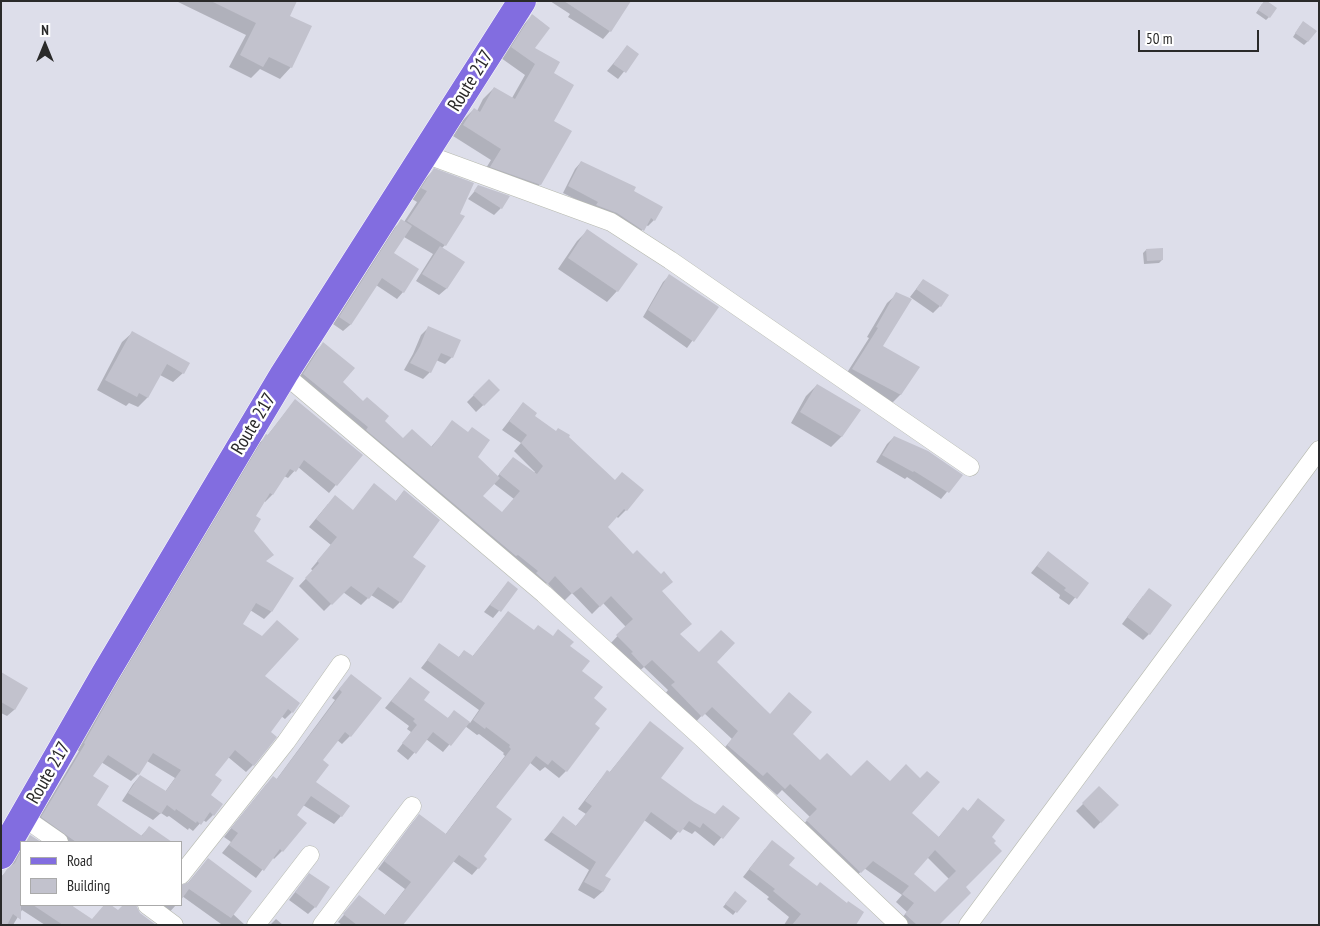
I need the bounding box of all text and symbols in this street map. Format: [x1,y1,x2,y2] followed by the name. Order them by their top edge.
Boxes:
[20,20,70,70] north arrow
[1140,20,1261,52] scale bar
[41,21,49,39] text: N
[1146,29,1172,48] text: 50 m
[443,46,499,116] street label: Route 217
[227,389,281,459] street label: Route 217
[22,738,76,808] street label: Route 217
[20,841,182,906] legend
[67,851,93,870] text: Road
[67,876,110,895] text: Building

